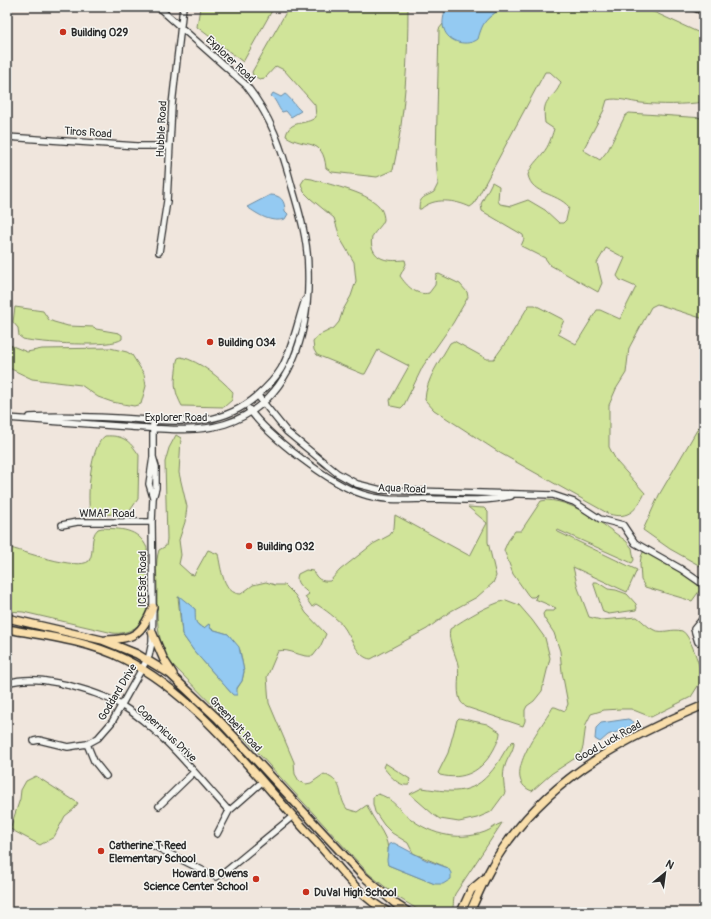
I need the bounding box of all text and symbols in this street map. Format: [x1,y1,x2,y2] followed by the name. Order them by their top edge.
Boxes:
[71,26,128,39] place label: Building 029
[58,27,68,37] marker: Building 029
[203,33,258,85] street label: Explorer Road
[154,100,169,158] street label: Hubble Road
[64,124,112,141] street label: Tiros Road
[218,336,276,349] place label: Building 034
[205,337,215,347] marker: Building 034
[145,411,207,424] street label: Explorer Road
[378,481,426,496] street label: Aqua Road
[79,507,135,520] street label: WMAP Road
[257,540,315,553] place label: Building 032
[244,541,254,551] marker: Building 032
[136,551,149,607] street label: ICESat Road
[95,661,140,723] street label: Goddard Drive
[207,694,265,755] street label: Greenbelt Road
[134,702,200,765] street label: Copernicus Drive
[573,718,644,765] street label: Good Luck Road
[109,839,196,865] place label: Catherine T Reed Elementary School
[96,846,106,856] marker: Catherine T Reed Elementary School
[645,853,685,893] north arrow
[663,857,677,872] text: N
[143,867,248,893] place label: Howard B Owens Science Center School
[251,874,261,884] marker: Howard B Owens Science Center School
[314,886,397,899] place label: DuVal High School
[301,887,311,897] marker: DuVal High School

